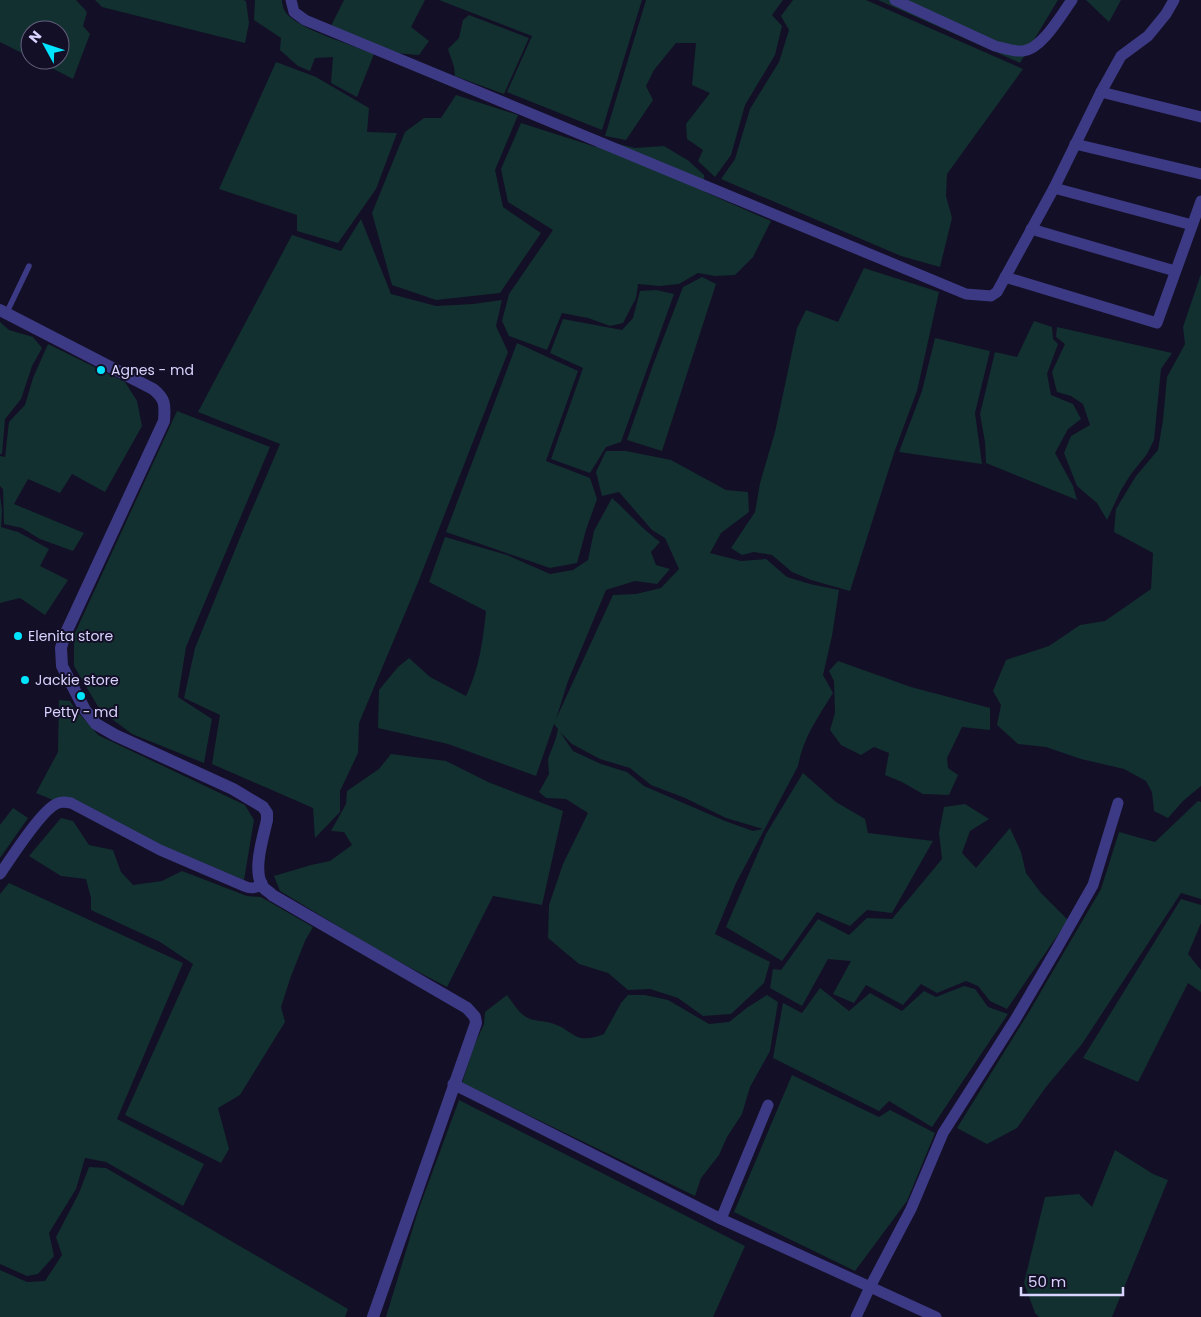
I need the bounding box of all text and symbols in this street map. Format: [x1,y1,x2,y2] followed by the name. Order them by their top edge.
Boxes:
[20,20,70,70] north arrow
[24,26,46,47] text: N
[111,360,194,380] place label: Agnes - md
[95,364,107,376] marker: Agnes - md
[28,626,114,646] place label: Elenita store
[12,630,24,642] marker: Elenita store
[35,670,119,690] place label: Jackie store
[19,674,31,686] marker: Jackie store
[75,690,87,702] marker: Petty - md
[44,702,118,722] place label: Petty - md
[1021,1264,1124,1296] scale bar
[1028,1271,1066,1292] text: 50 m

